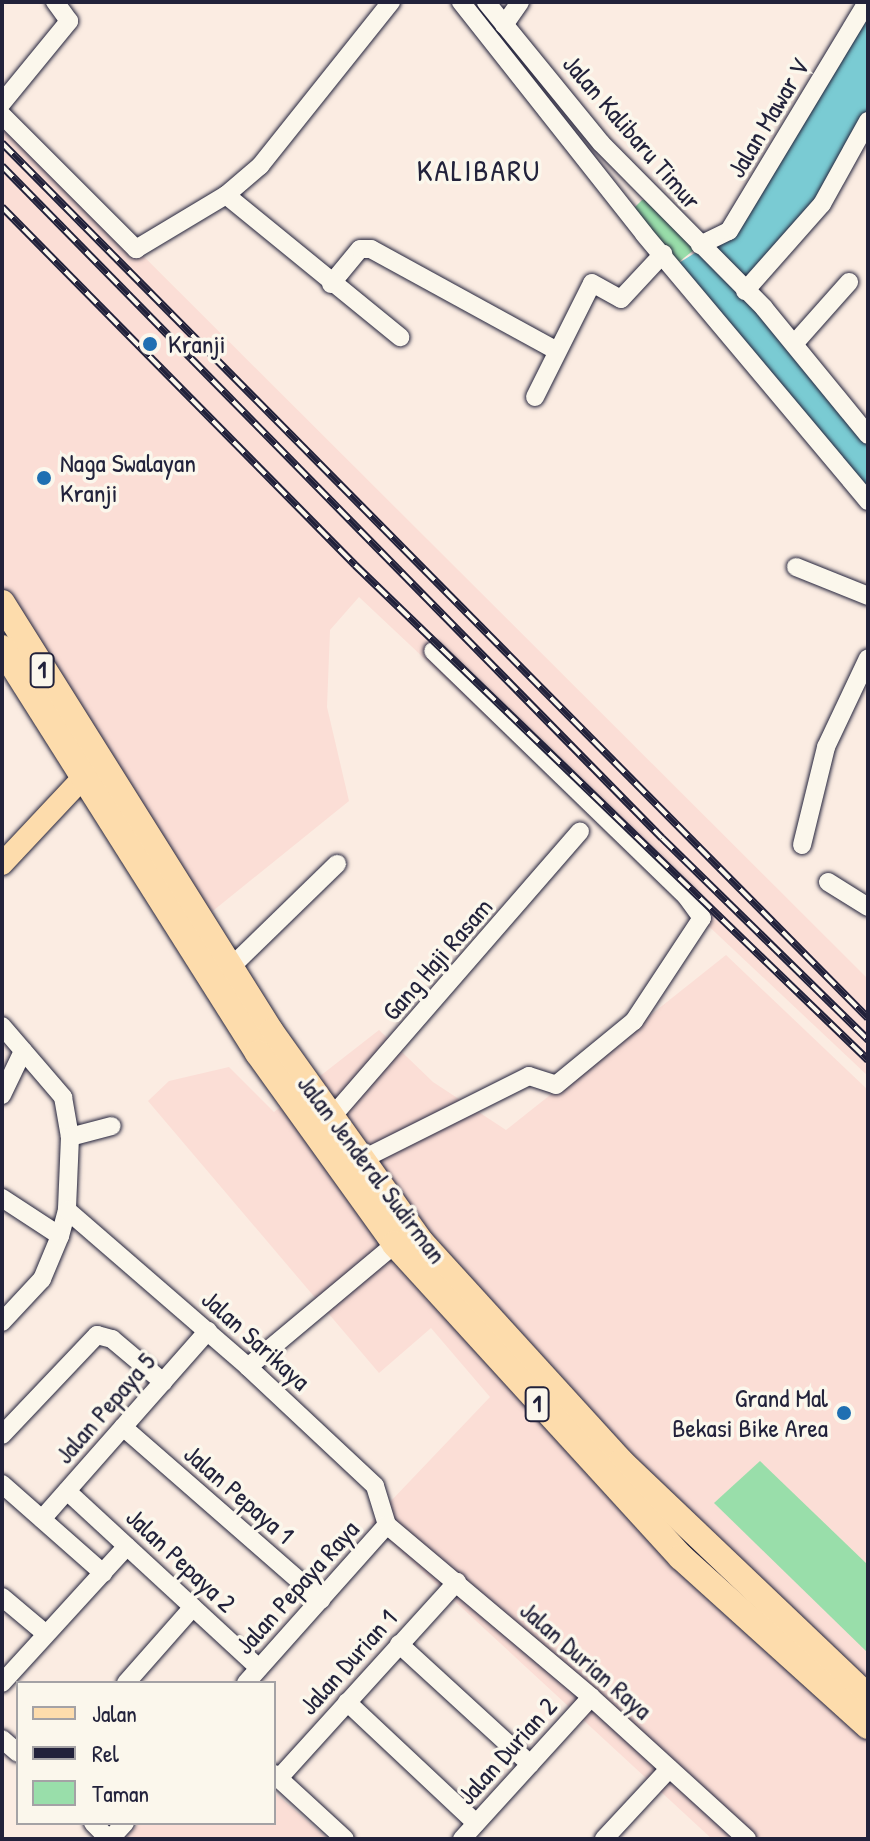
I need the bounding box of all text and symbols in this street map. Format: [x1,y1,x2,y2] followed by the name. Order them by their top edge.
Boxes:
[556,48,708,216] street label: Jalan Kalibaru Timur
[720,53,816,183] street label: Jalan Mawar V
[417,152,541,188] district label: KALIBARU
[168,328,225,360] place label: Kranji
[139,333,161,355] marker: Kranji
[60,447,196,508] place label: Naga Swalayan Kranji
[35,469,53,487] marker: Naga Swalayan Kranji
[28,650,56,690] road number: 1
[375,891,499,1027] street label: Gang Haji Rasam
[291,1069,453,1269] street label: Jalan Jenderal Sudirman
[195,1283,317,1397] street label: Jalan Sarikaya
[48,1346,162,1470] street label: Jalan Pepaya 5
[672,1382,828,1444] place label: Grand Mal Bekasi Bike Area
[523,1384,551,1424] road number: 1
[835,1404,853,1422] marker: Grand Mal Bekasi Bike Area
[178,1438,300,1550] street label: Jalan Pepaya 1
[120,1501,242,1619] street label: Jalan Pepaya 2
[229,1514,365,1660] street label: Jalan Pepaya Raya
[514,1594,658,1726] street label: Jalan Durian Raya
[293,1603,403,1721] street label: Jalan Durian 1
[16,1681,276,1825] legend
[451,1691,563,1811] street label: Jalan Durian 2
[92,1697,137,1729] text: Jalan
[92,1737,119,1769] text: Rel
[92,1777,149,1809] text: Taman

